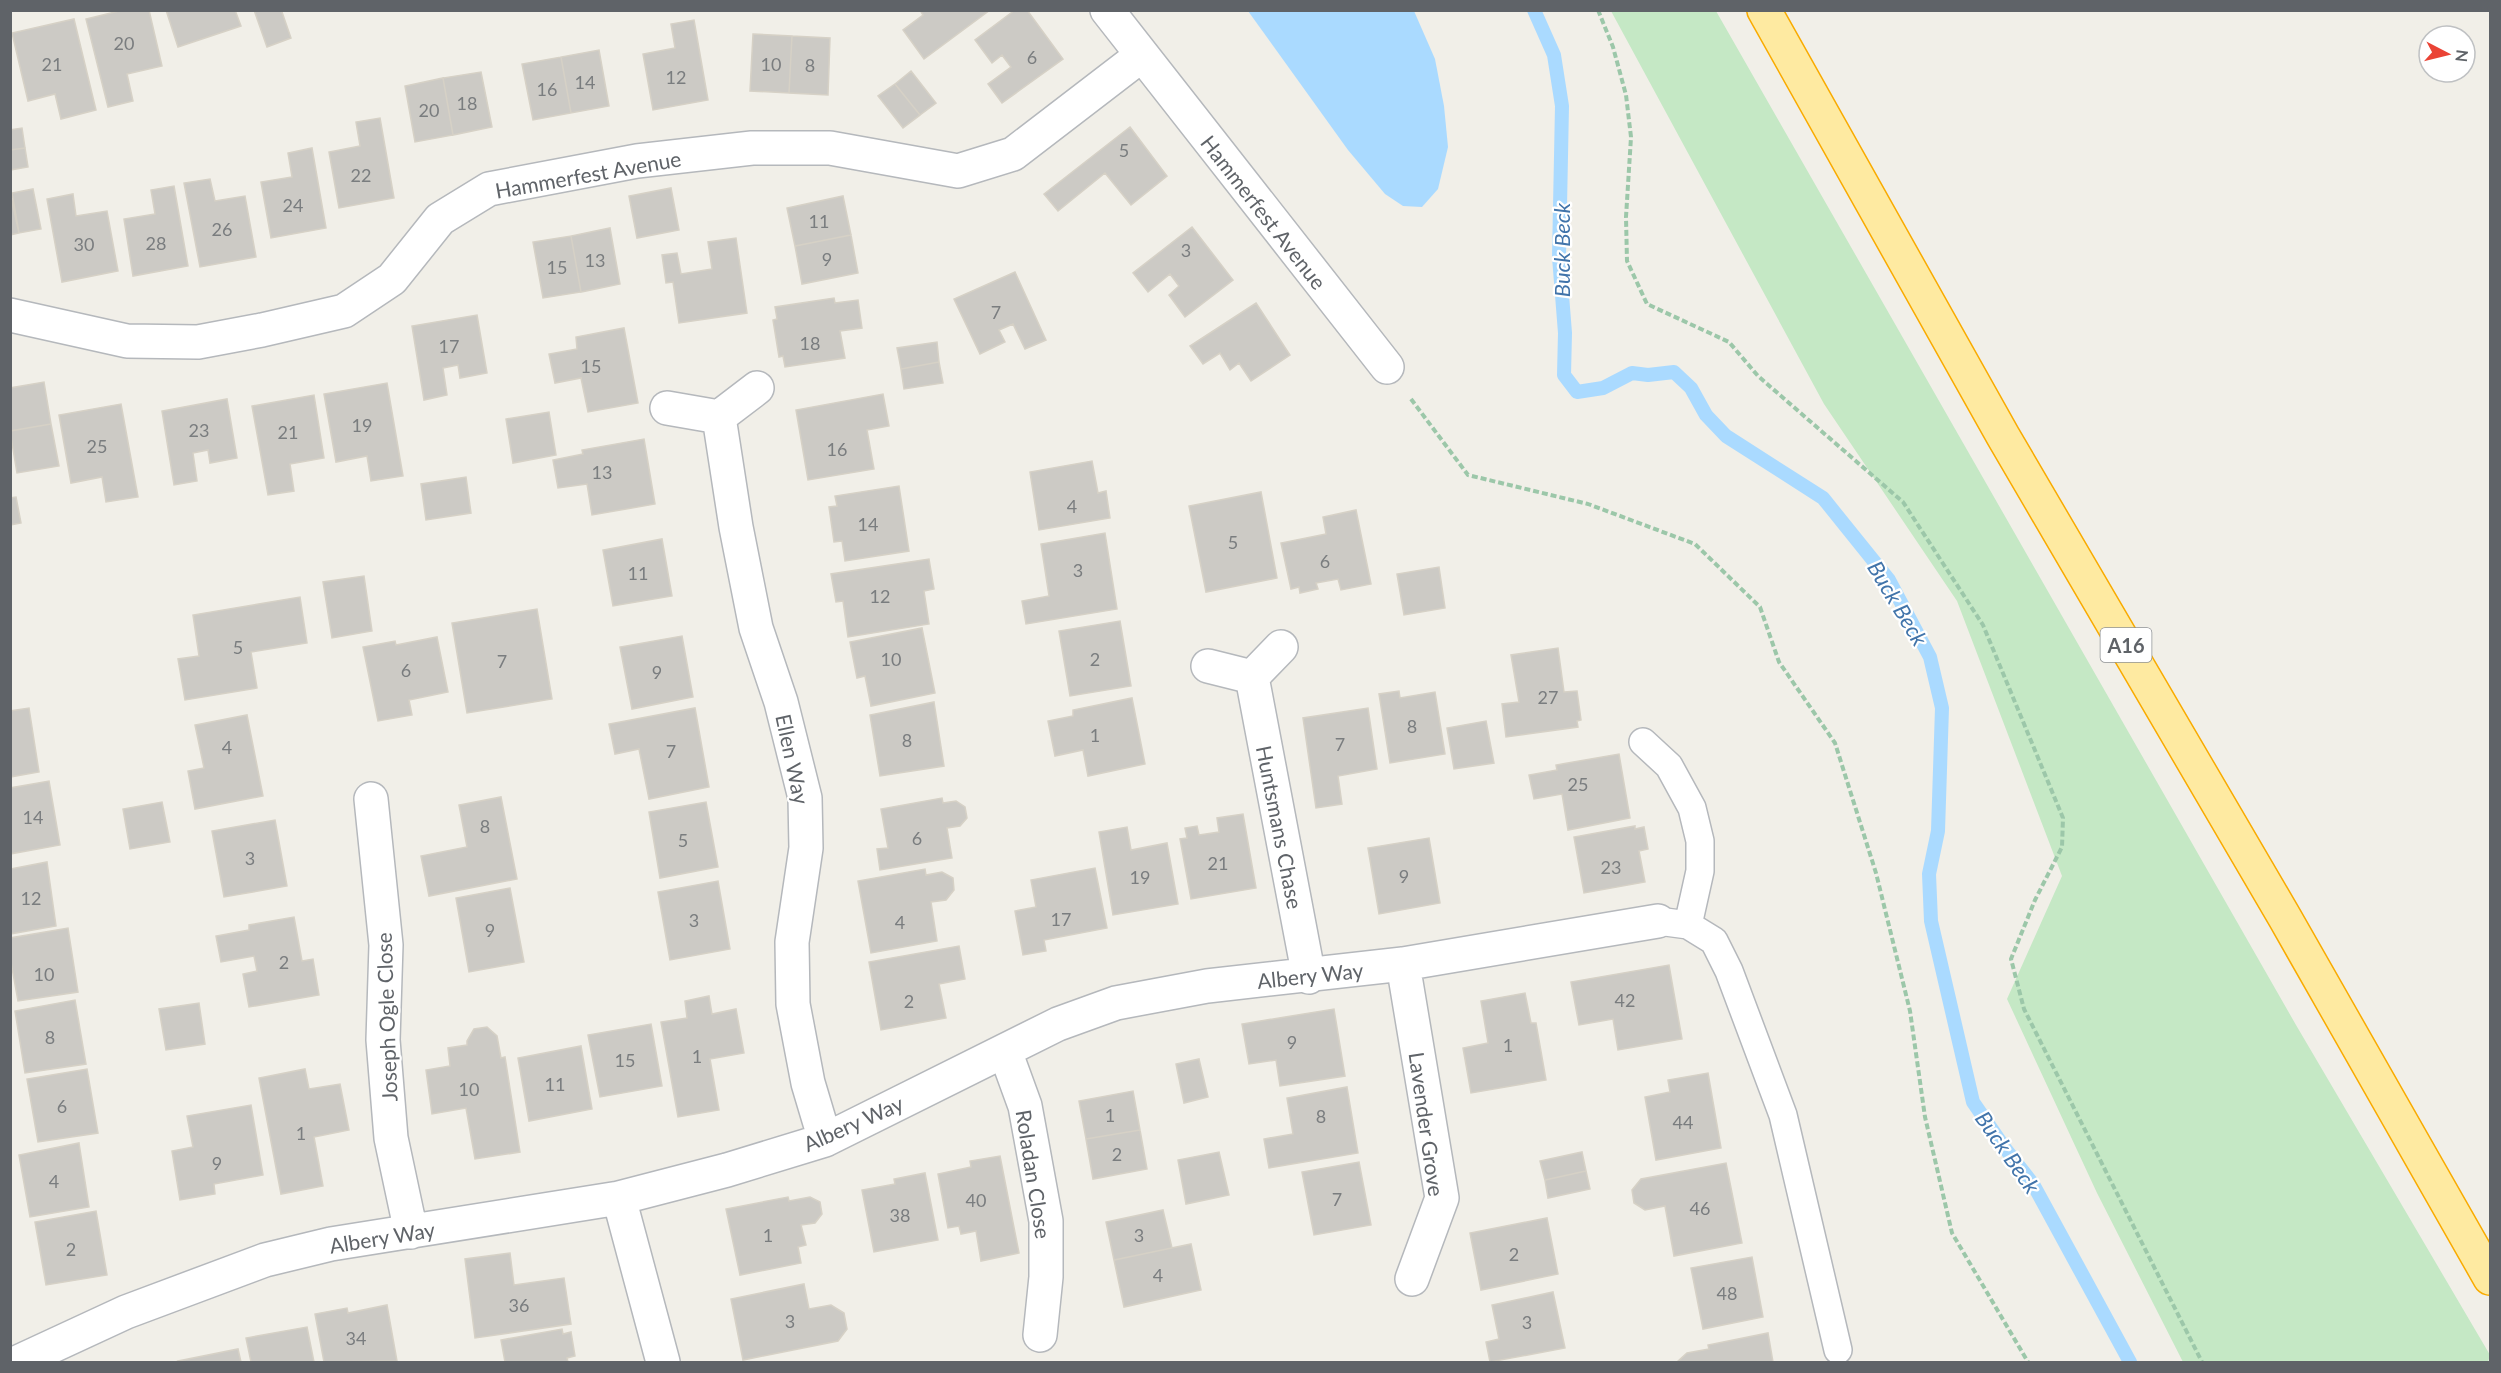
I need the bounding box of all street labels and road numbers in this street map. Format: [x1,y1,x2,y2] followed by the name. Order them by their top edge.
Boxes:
[1196,130,1332,294] street label: Hammerfest Avenue
[493,145,683,203] street label: Hammerfest Avenue
[2100,628,2152,662] road number: A16
[771,712,815,806] street label: Ellen Way
[1252,743,1308,911] street label: Huntsmans Chase
[371,932,401,1102] street label: Joseph Ogle Close
[1256,957,1364,993] street label: Albery Way
[1405,1050,1449,1198] street label: Lavender Grove
[799,1090,907,1156] street label: Albery Way
[1011,1108,1057,1240] street label: Roladan Close
[327,1216,437,1258] street label: Albery Way

